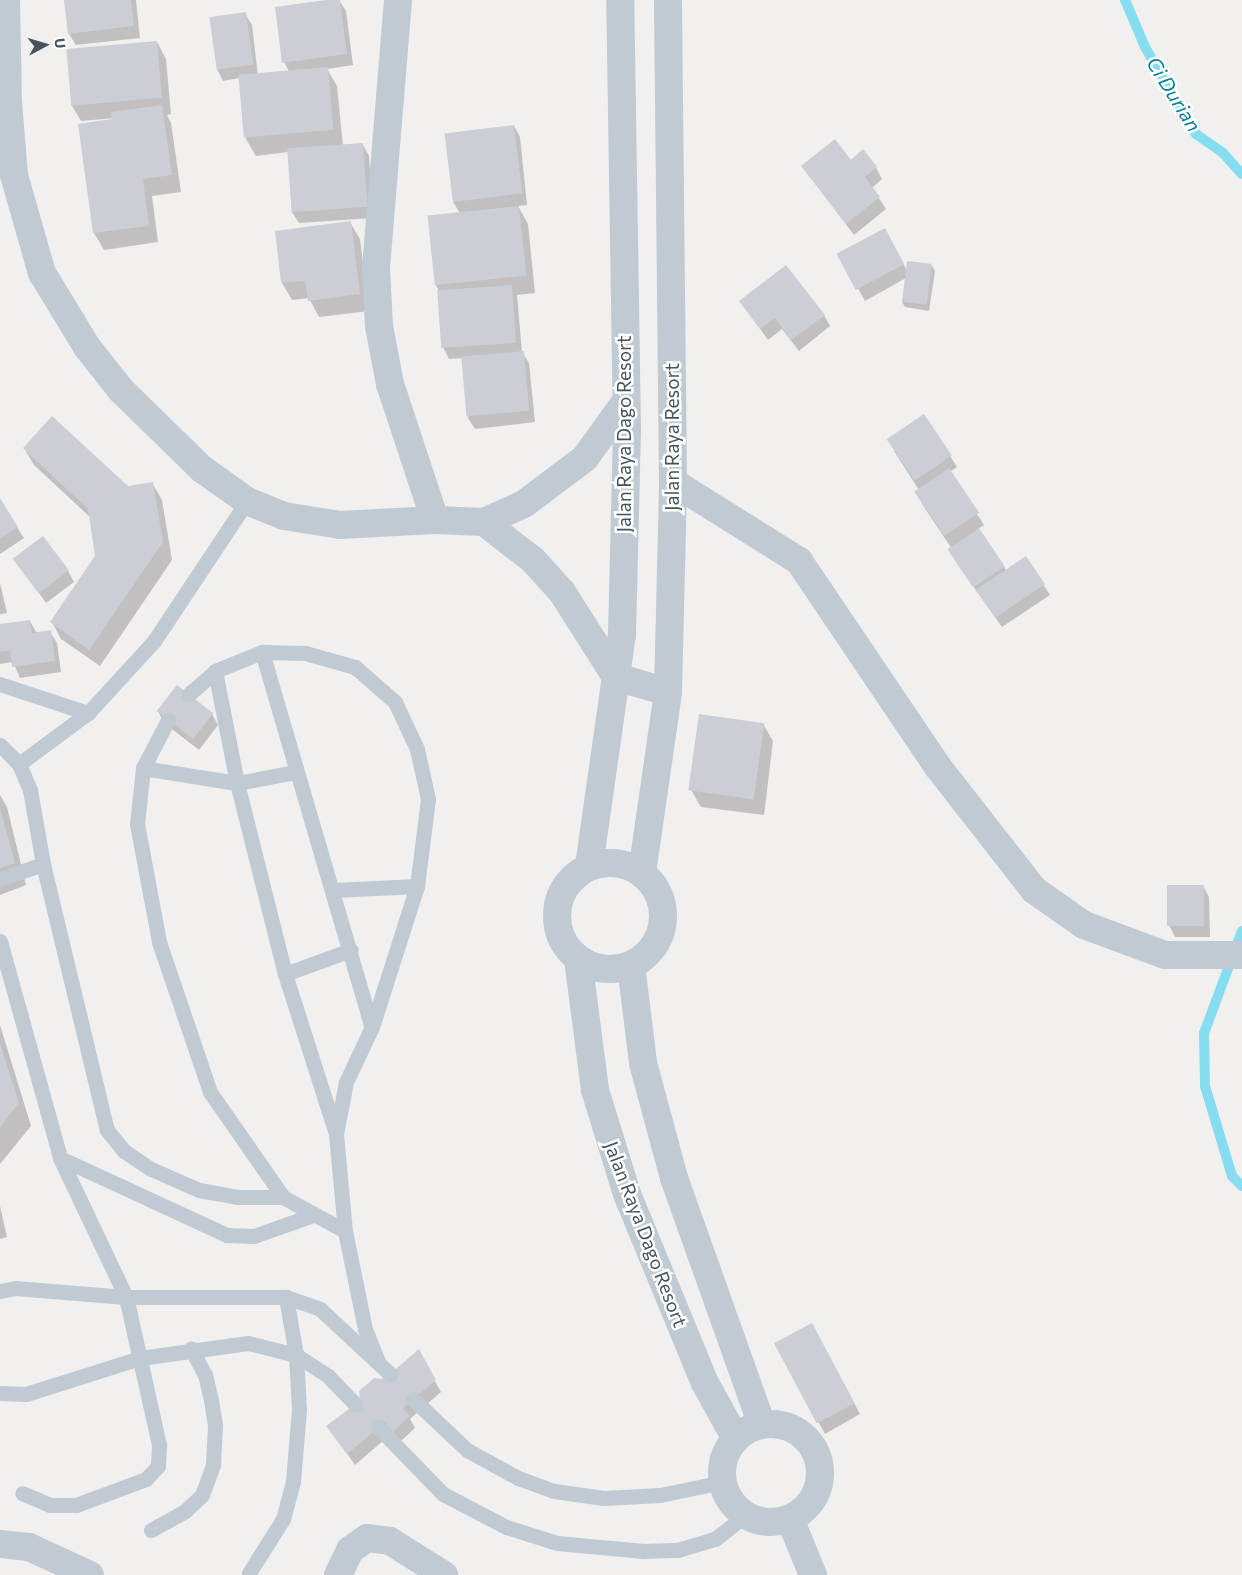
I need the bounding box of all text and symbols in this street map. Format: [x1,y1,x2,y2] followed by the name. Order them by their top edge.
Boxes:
[20,20,70,70] north arrow
[51,37,69,49] text: U
[1142,52,1206,136] water label: Ci Durian
[613,336,635,532] street label: Jalan Raya Dago Resort
[661,363,683,511] street label: Jalan Raya Resort
[600,1138,692,1330] street label: Jalan Raya Dago Resort

